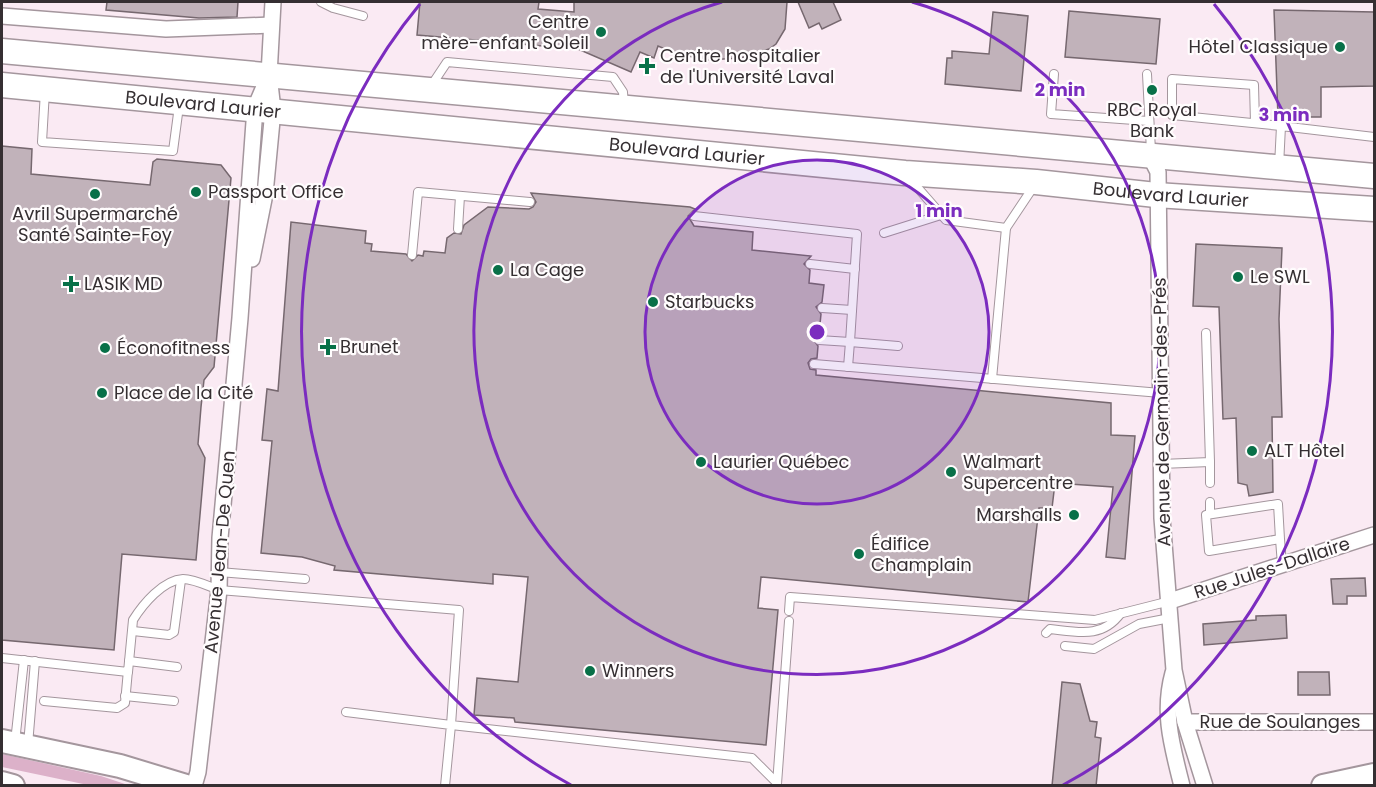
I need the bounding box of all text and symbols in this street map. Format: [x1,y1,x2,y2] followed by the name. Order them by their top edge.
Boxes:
[421,9,589,55] place label: Centre mère-enfant Soleil
[594,25,608,39] marker: Centre mère-enfant Soleil
[1189,34,1328,59] place label: Hôtel Classique
[1333,40,1347,54] marker: Hôtel Classique
[660,43,834,89] place label: Centre hospitalier de l'Université Laval
[638,57,656,75] marker: Centre hospitalier de l'Université Laval
[1035,77,1085,102] text: 2 min
[1145,83,1159,97] marker: RBC Royal Bank
[124,84,282,124] street label: Boulevard Laurier
[1107,97,1197,143] place label: RBC Royal Bank
[1258,102,1310,127] text: 3 min
[608,131,766,171] street label: Boulevard Laurier
[1092,175,1250,213] street label: Boulevard Laurier
[208,179,344,204] place label: Passport Office
[189,185,203,199] marker: Passport Office
[88,187,102,201] marker: Avril Supermarché Santé Sainte-Foy
[915,198,963,223] text: 1 min
[12,201,178,247] place label: Avril Supermarché Santé Sainte-Foy
[510,257,584,282] place label: La Cage
[491,263,505,277] marker: La Cage
[1250,264,1310,289] place label: Le SWL
[1231,270,1245,284] marker: Le SWL
[84,271,163,296] place label: LASIK MD
[62,275,80,293] marker: LASIK MD
[1147,277,1176,547] street label: Avenue de Germain-des-Prés
[665,289,754,314] place label: Starbucks
[646,295,660,309] marker: Starbucks
[807,322,827,342] centre of rings
[340,334,399,359] place label: Brunet
[117,335,230,360] place label: Éconofitness
[321,340,335,354] marker: Brunet
[98,341,112,355] marker: Éconofitness
[114,380,253,405] place label: Place de la Cité
[95,386,109,400] marker: Place de la Cité
[1264,438,1345,463] place label: ALT Hôtel
[1245,444,1259,458] marker: ALT Hôtel
[198,449,241,655] street label: Avenue Jean-De Quen
[713,449,849,474] place label: Laurier Québec
[963,449,1073,495] place label: Walmart Supercentre
[694,455,708,469] marker: Laurier Québec
[944,465,958,479] marker: Walmart Supercentre
[976,502,1062,527] place label: Marshalls
[1067,508,1081,522] marker: Marshalls
[871,531,972,577] place label: Édifice Champlain
[1191,531,1353,605] street label: Rue Jules-Dallaire
[852,547,866,561] marker: Édifice Champlain
[602,658,674,683] place label: Winners
[583,664,597,678] marker: Winners
[1199,709,1361,734] street label: Rue de Soulanges

